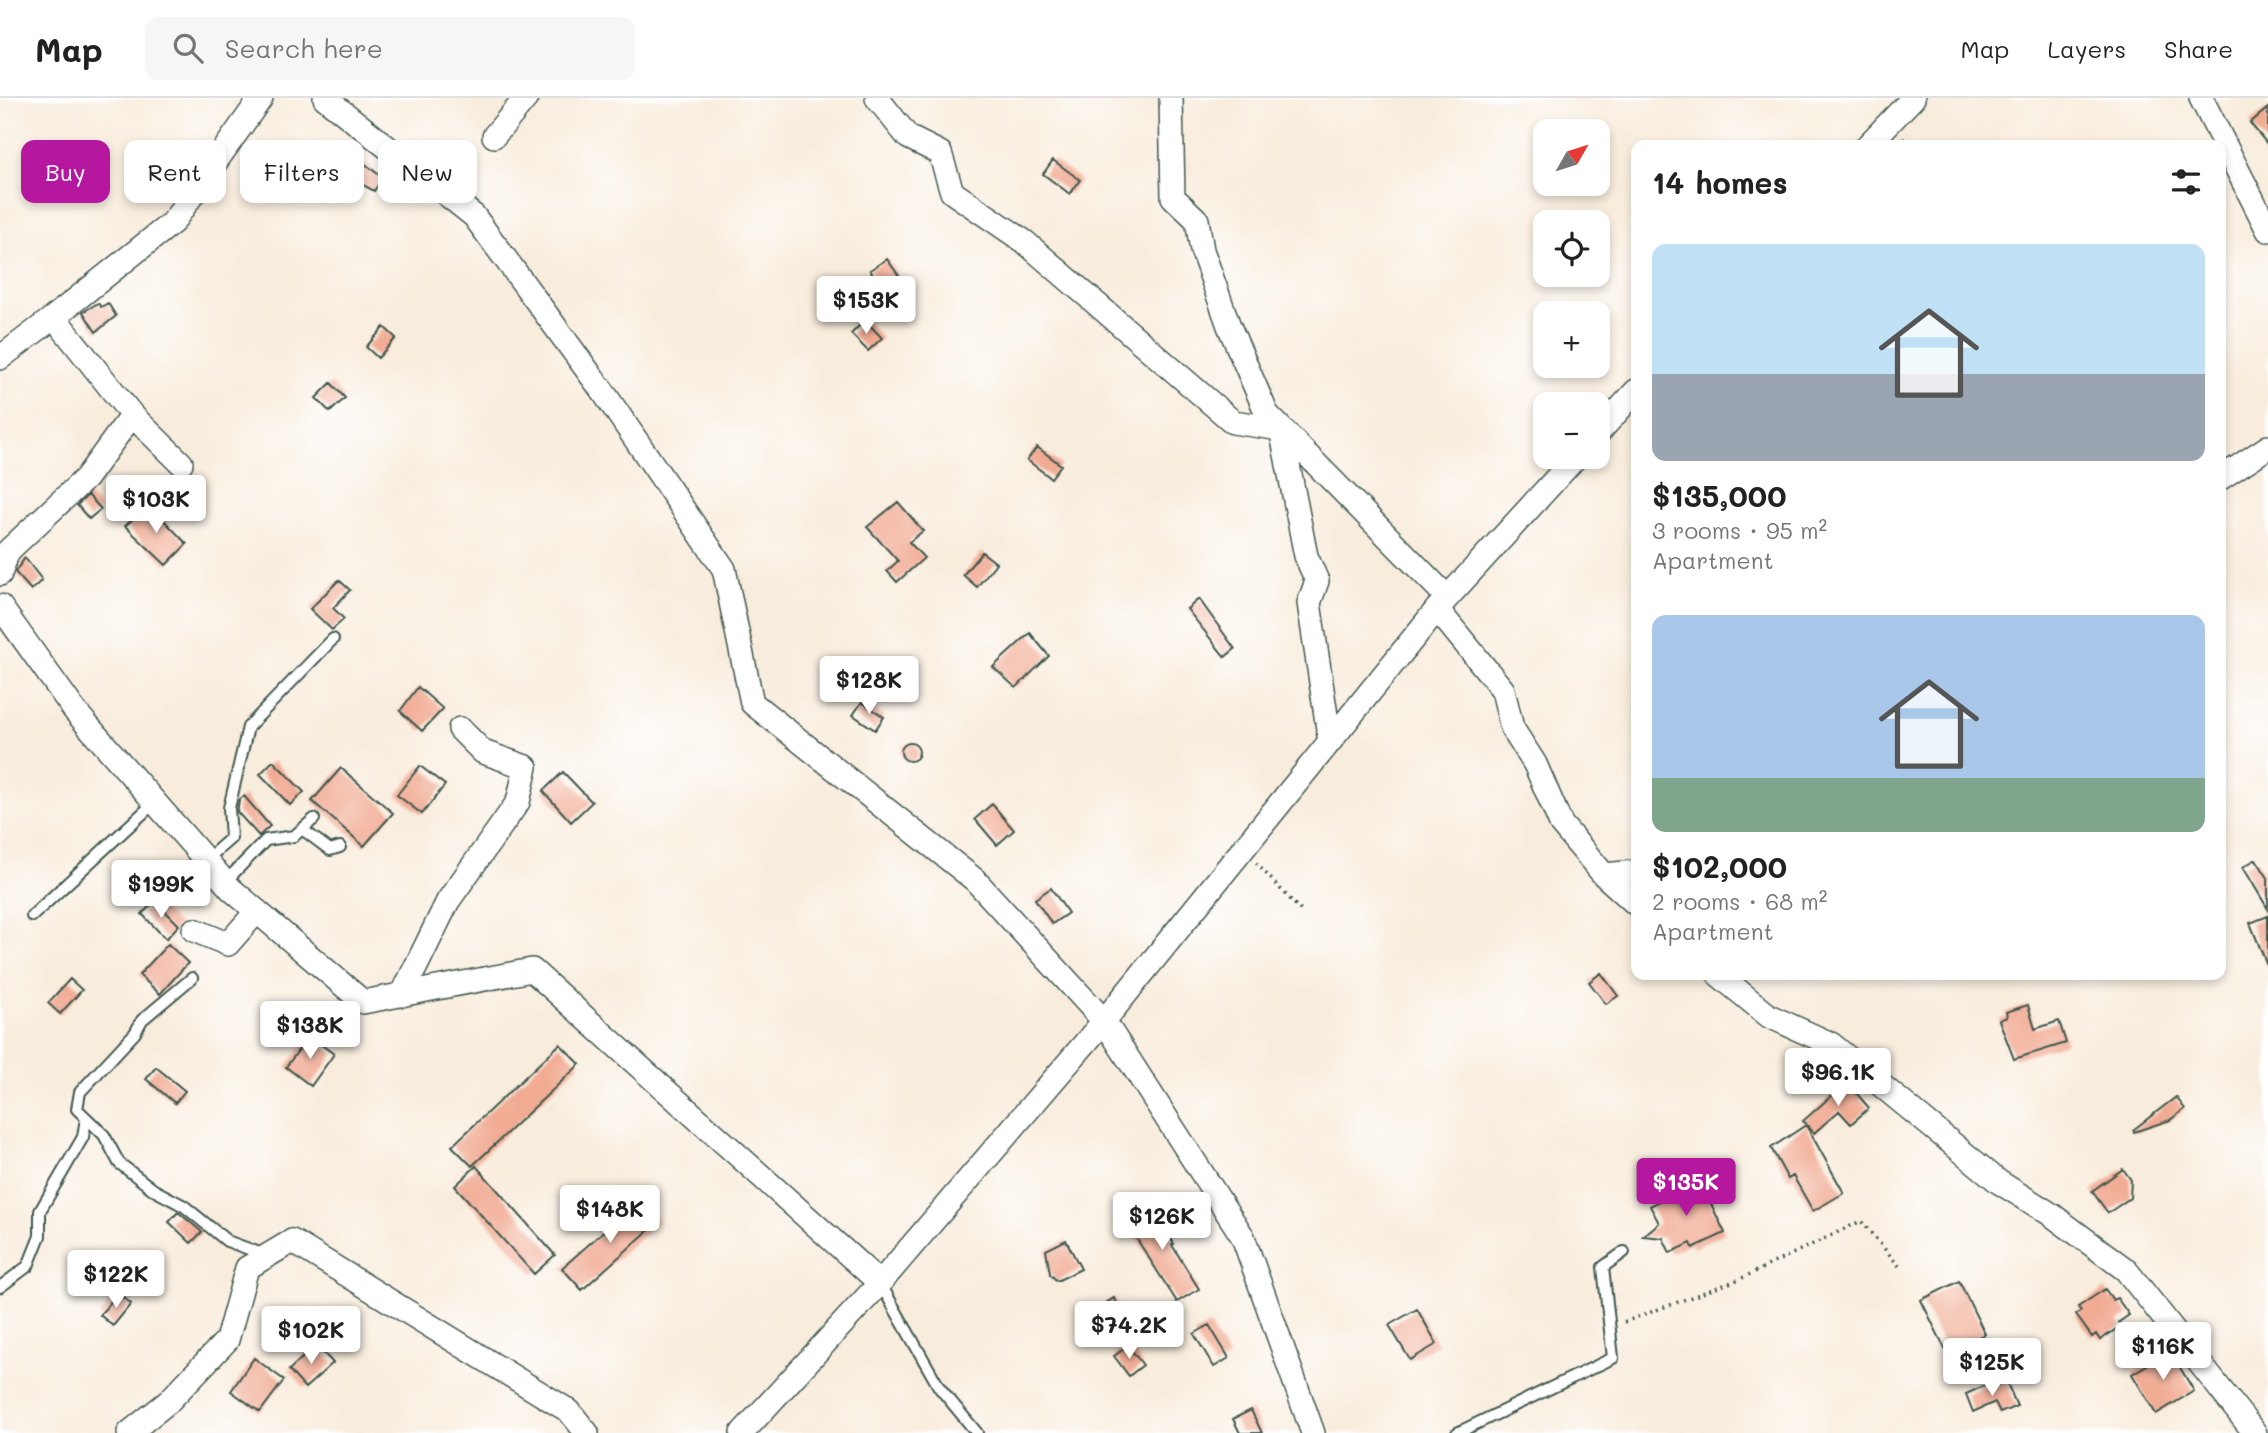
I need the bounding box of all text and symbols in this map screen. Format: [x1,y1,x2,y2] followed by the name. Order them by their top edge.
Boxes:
[145,17,635,80] search box
[35,27,103,70] text: Map
[169,29,207,67] icon: search
[225,31,383,65] text: Search here
[1961,33,2009,64] text: Map
[2047,33,2126,64] text: Layers
[2164,33,2233,64] text: Share
[1533,119,1610,196] north arrow
[1533,119,1610,469] map controls
[21,140,110,203] chip: Buy
[124,140,226,203] chip: Rent
[240,140,364,203] chip: Filters
[378,140,477,203] chip: New
[1652,162,1788,202] text: 14 homes
[2167,163,2205,201] icon: filters
[1533,210,1610,287] button: locate
[817,276,915,336] pin: $153K
[833,284,899,314] text: $153K
[1866,290,1992,416] icon: home
[1533,301,1610,378] button: +
[1533,392,1610,469] button: −
[1652,475,1786,515] text: $135,000
[107,476,205,535] pin: $103K
[122,483,190,513] text: $103K
[1652,515,1827,545] text: 3 rooms · 95 m²
[1652,545,1774,575] text: Apartment
[820,656,918,716] pin: $128K
[1866,661,1992,787] icon: home
[836,664,902,694] text: $128K
[1652,846,1787,886] text: $102,000
[112,860,210,920] pin: $199K
[127,868,195,898] text: $199K
[1652,886,1827,916] text: 2 rooms · 68 m²
[1652,916,1774,946] text: Apartment
[261,1002,359,1061] pin: $138K
[276,1009,344,1039] text: $138K
[1781,1048,1895,1108] pin: $96.1K
[1801,1056,1875,1086] text: $96.1K
[1637,1158,1735,1218] pin: $135K
[1653,1166,1719,1196] text: $135K
[561,1186,659,1245] pin: $148K
[1113,1192,1211,1252] pin: $126K
[576,1193,644,1223] text: $148K
[1129,1200,1195,1230] text: $126K
[67,1250,165,1310] pin: $122K
[83,1258,149,1288] text: $122K
[1072,1302,1186,1361] pin: $74.2K
[262,1306,360,1366] pin: $102K
[1091,1309,1167,1339] text: $74.2K
[277,1314,345,1344] text: $102K
[2114,1322,2212,1382] pin: $116K
[2131,1330,2195,1360] text: $116K
[1943,1338,2041,1398] pin: $125K
[1959,1346,2025,1376] text: $125K

